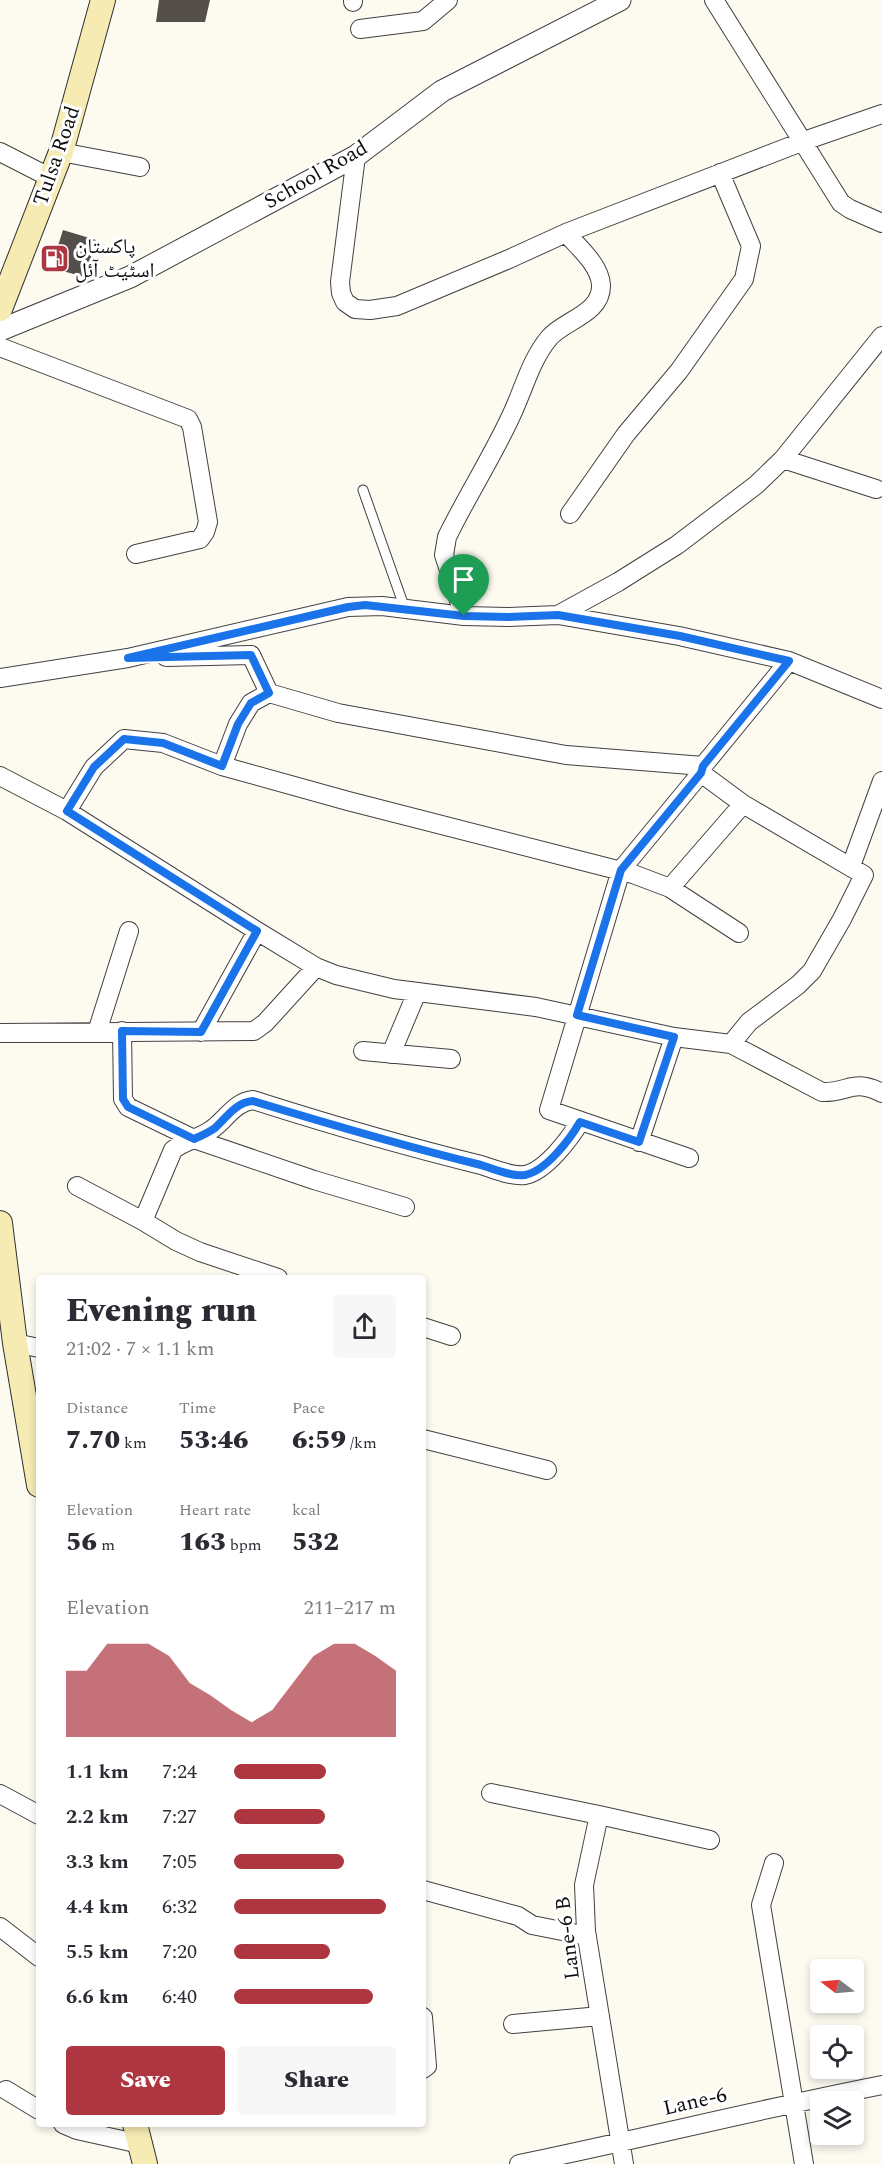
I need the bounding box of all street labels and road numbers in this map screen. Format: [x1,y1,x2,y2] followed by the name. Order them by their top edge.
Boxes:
[25,102,89,210] street label: Tulsa Road
[258,132,374,218] street label: School Road
[547,1895,589,1981] street label: Lane-6 B
[660,2079,730,2125] street label: Lane-6

